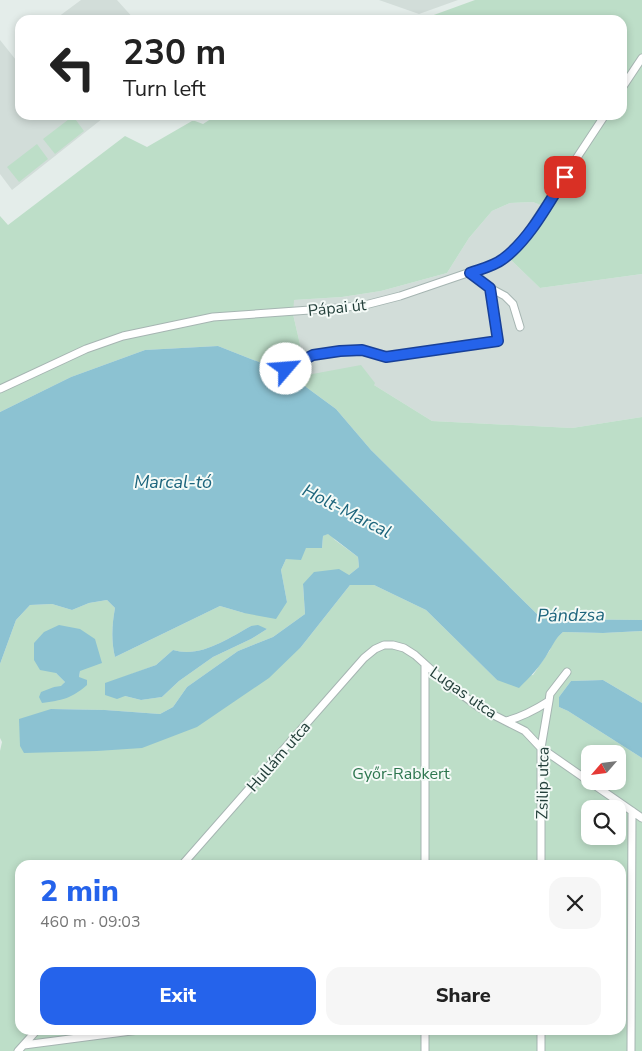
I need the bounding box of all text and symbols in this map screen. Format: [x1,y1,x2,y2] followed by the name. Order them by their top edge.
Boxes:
[123,29,226,76] text: 230 m
[40,35,105,100] icon: left
[123,74,206,104] text: Turn left
[544,156,586,198] pin
[551,163,579,191] icon: arrive
[307,294,368,322] street label: Pápai út
[259,342,311,394] position arrow
[134,470,212,494] water label: Marcal-tó
[298,478,396,544] water label: Holt-Marcal
[537,602,605,628] water label: Pándzsa
[425,662,501,724] street label: Lugas utca
[242,717,316,797] street label: Hullám utca
[581,745,626,790] north arrow
[581,745,626,845] map controls
[531,746,555,820] street label: Zsilip utca
[352,763,450,785] park label: Győr-Rabkert
[581,800,626,845] button: search
[40,871,119,912] text: 2 min
[549,877,601,929] button: close
[40,911,141,933] text: 460 m · 09:03
[40,967,316,1025] button: Exit
[326,967,601,1025] button: Share

